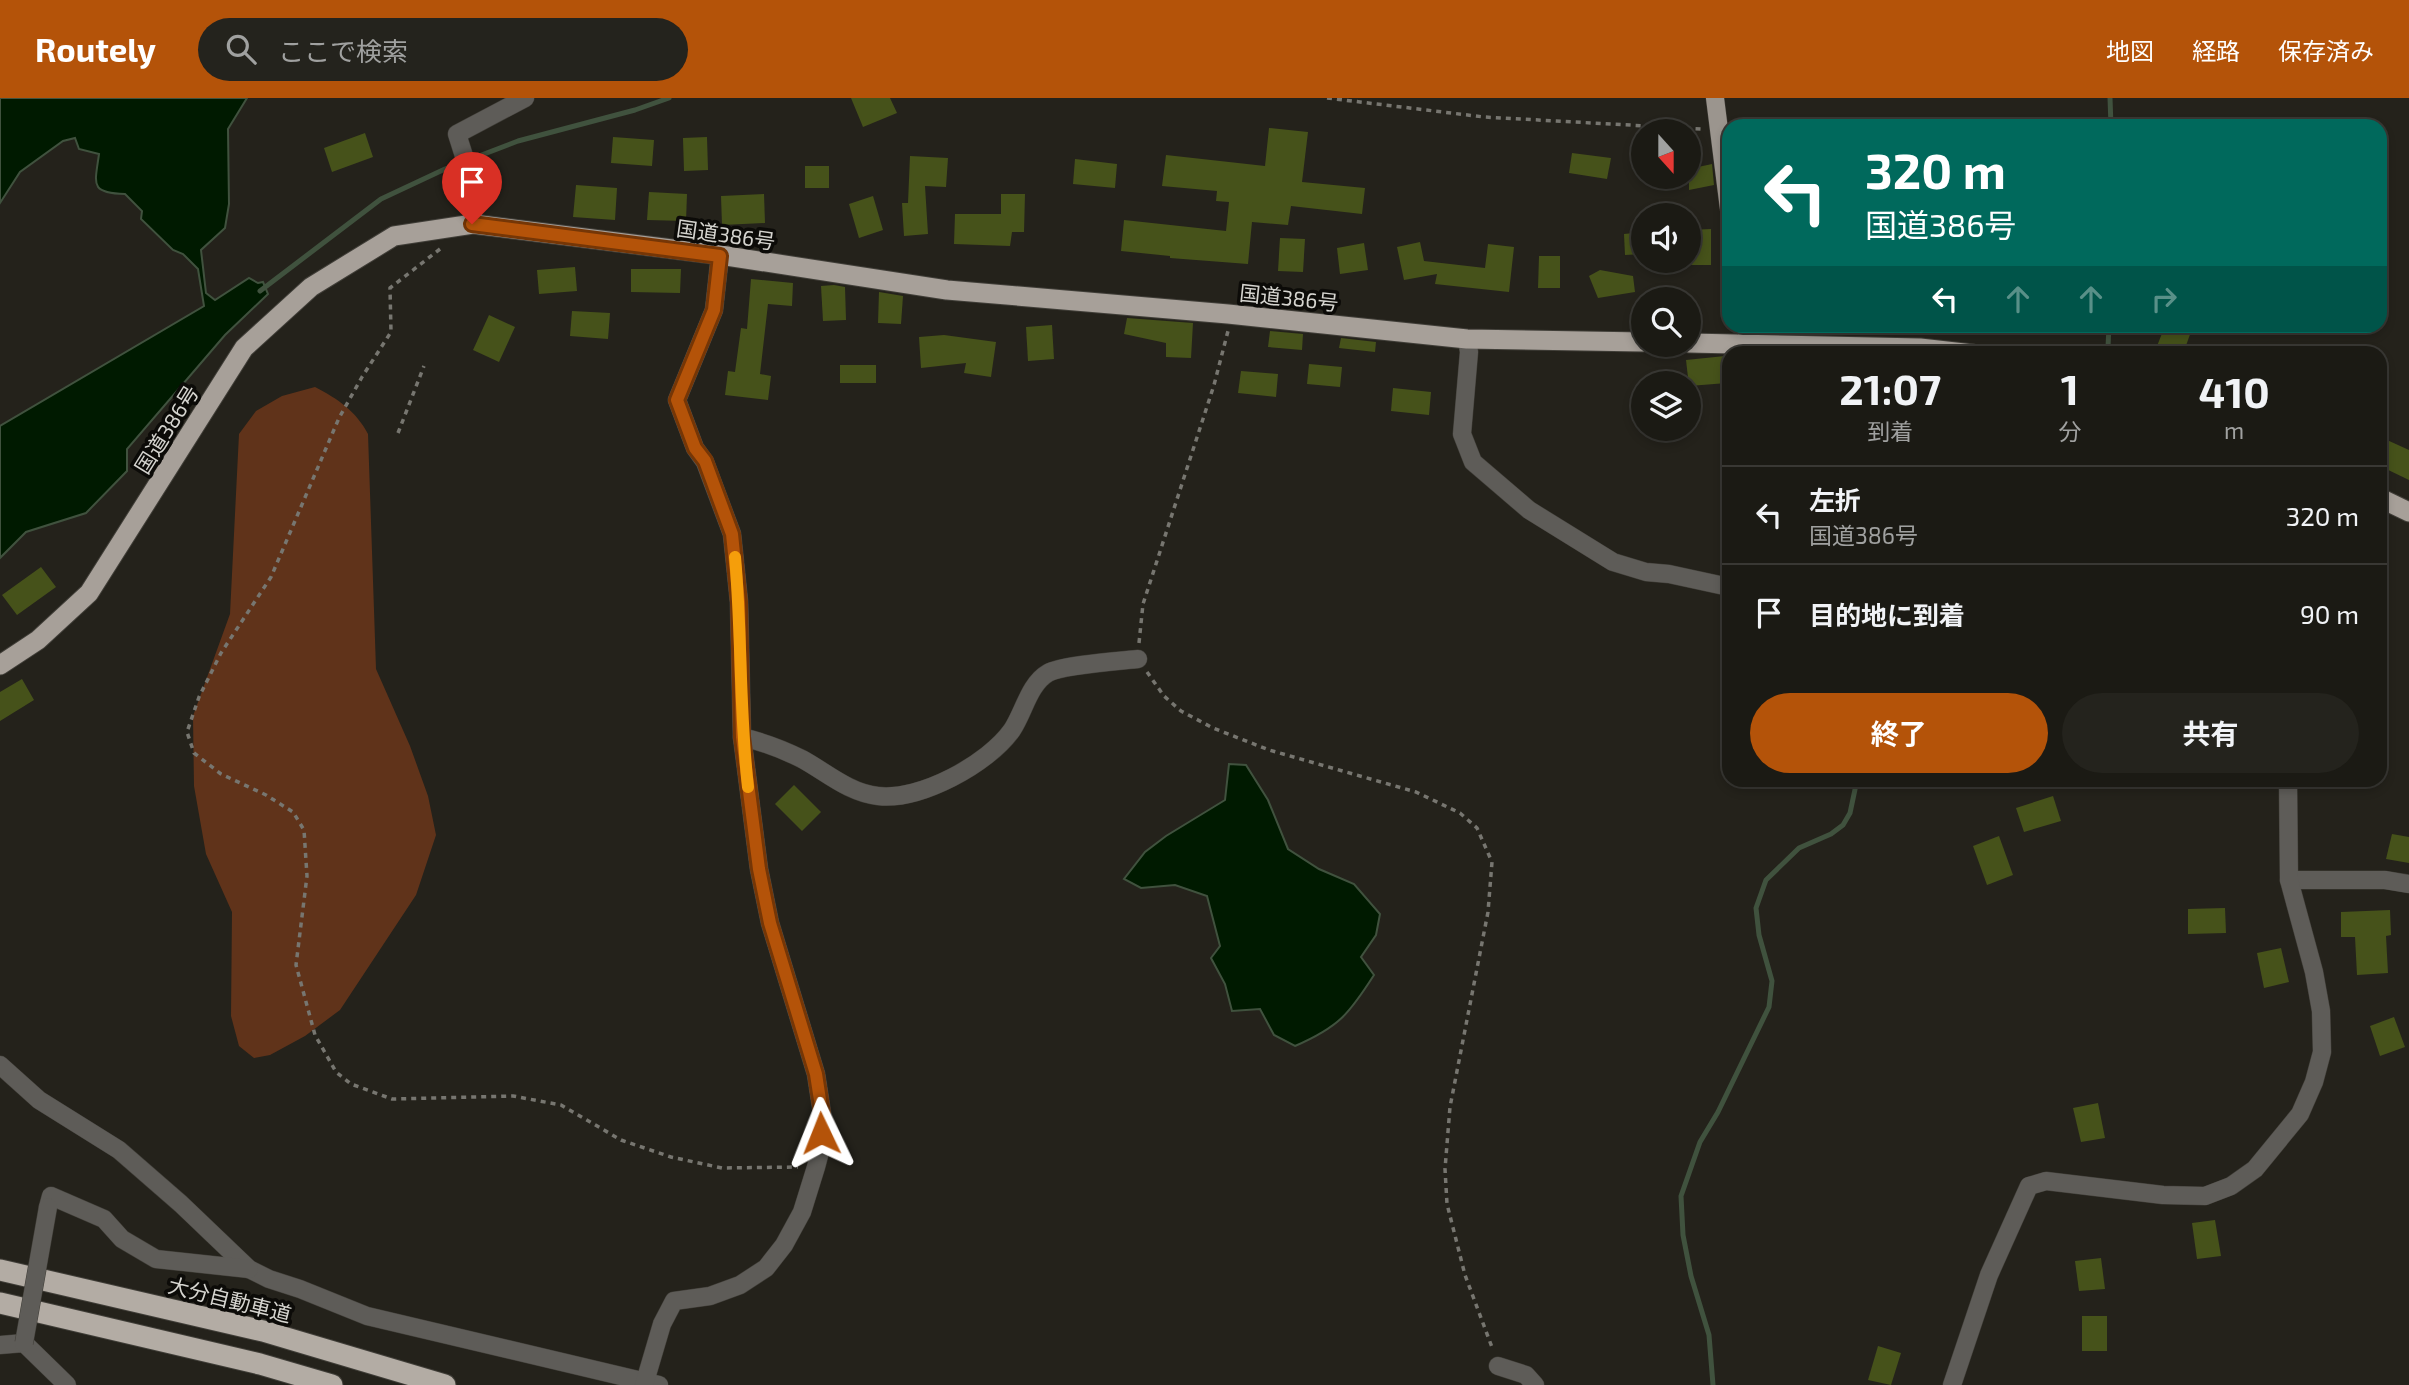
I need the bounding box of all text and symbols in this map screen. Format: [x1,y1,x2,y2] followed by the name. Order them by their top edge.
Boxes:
[198,18,688,81] search box
[35,29,156,69] text: Routely
[222,30,260,68] icon: search
[278,35,408,66] text: ここで検索
[2106,36,2154,65] text: 地図
[2192,36,2240,65] text: 経路
[2278,36,2374,65] text: 保存済み
[1631,119,1701,189] north arrow
[1631,119,1701,441] map controls
[1865,140,2006,199] text: 320 m
[1750,147,1841,238] icon: left
[442,152,502,224] pin
[453,163,491,201] icon: arrive
[1631,203,1701,273] button: sound
[1865,205,2017,243] text: 国道386号
[675,215,777,253] street label: 国道386号
[1238,279,1340,315] street label: 国道386号
[1926,280,1964,318] icon: left
[1999,280,2037,318] icon: ahead
[2072,280,2110,318] icon: ahead
[2145,280,2183,318] icon: right
[1631,287,1701,357] button: search
[1839,363,1941,413] text: 21:07
[2061,363,2079,413] text: 1
[2198,366,2270,416] text: 410
[1631,371,1701,441] button: layers
[129,380,203,478] street label: 国道386号
[2224,416,2244,444] text: m
[1867,417,1913,445] text: 到着
[2058,417,2081,445] text: 分
[1809,484,1861,515] text: 左折
[1750,496,1788,534] icon: left
[2286,500,2359,531] text: 320 m
[1809,521,1918,549] text: 国道386号
[1750,594,1788,632] icon: arrive
[2300,598,2359,629] text: 90 m
[1809,599,1965,630] text: 目的地に到着
[1750,693,2048,773] button: 終了
[2062,693,2359,773] button: 共有
[784,1096,858,1170] position arrow
[166,1272,294,1326] street label: 大分自動車道

